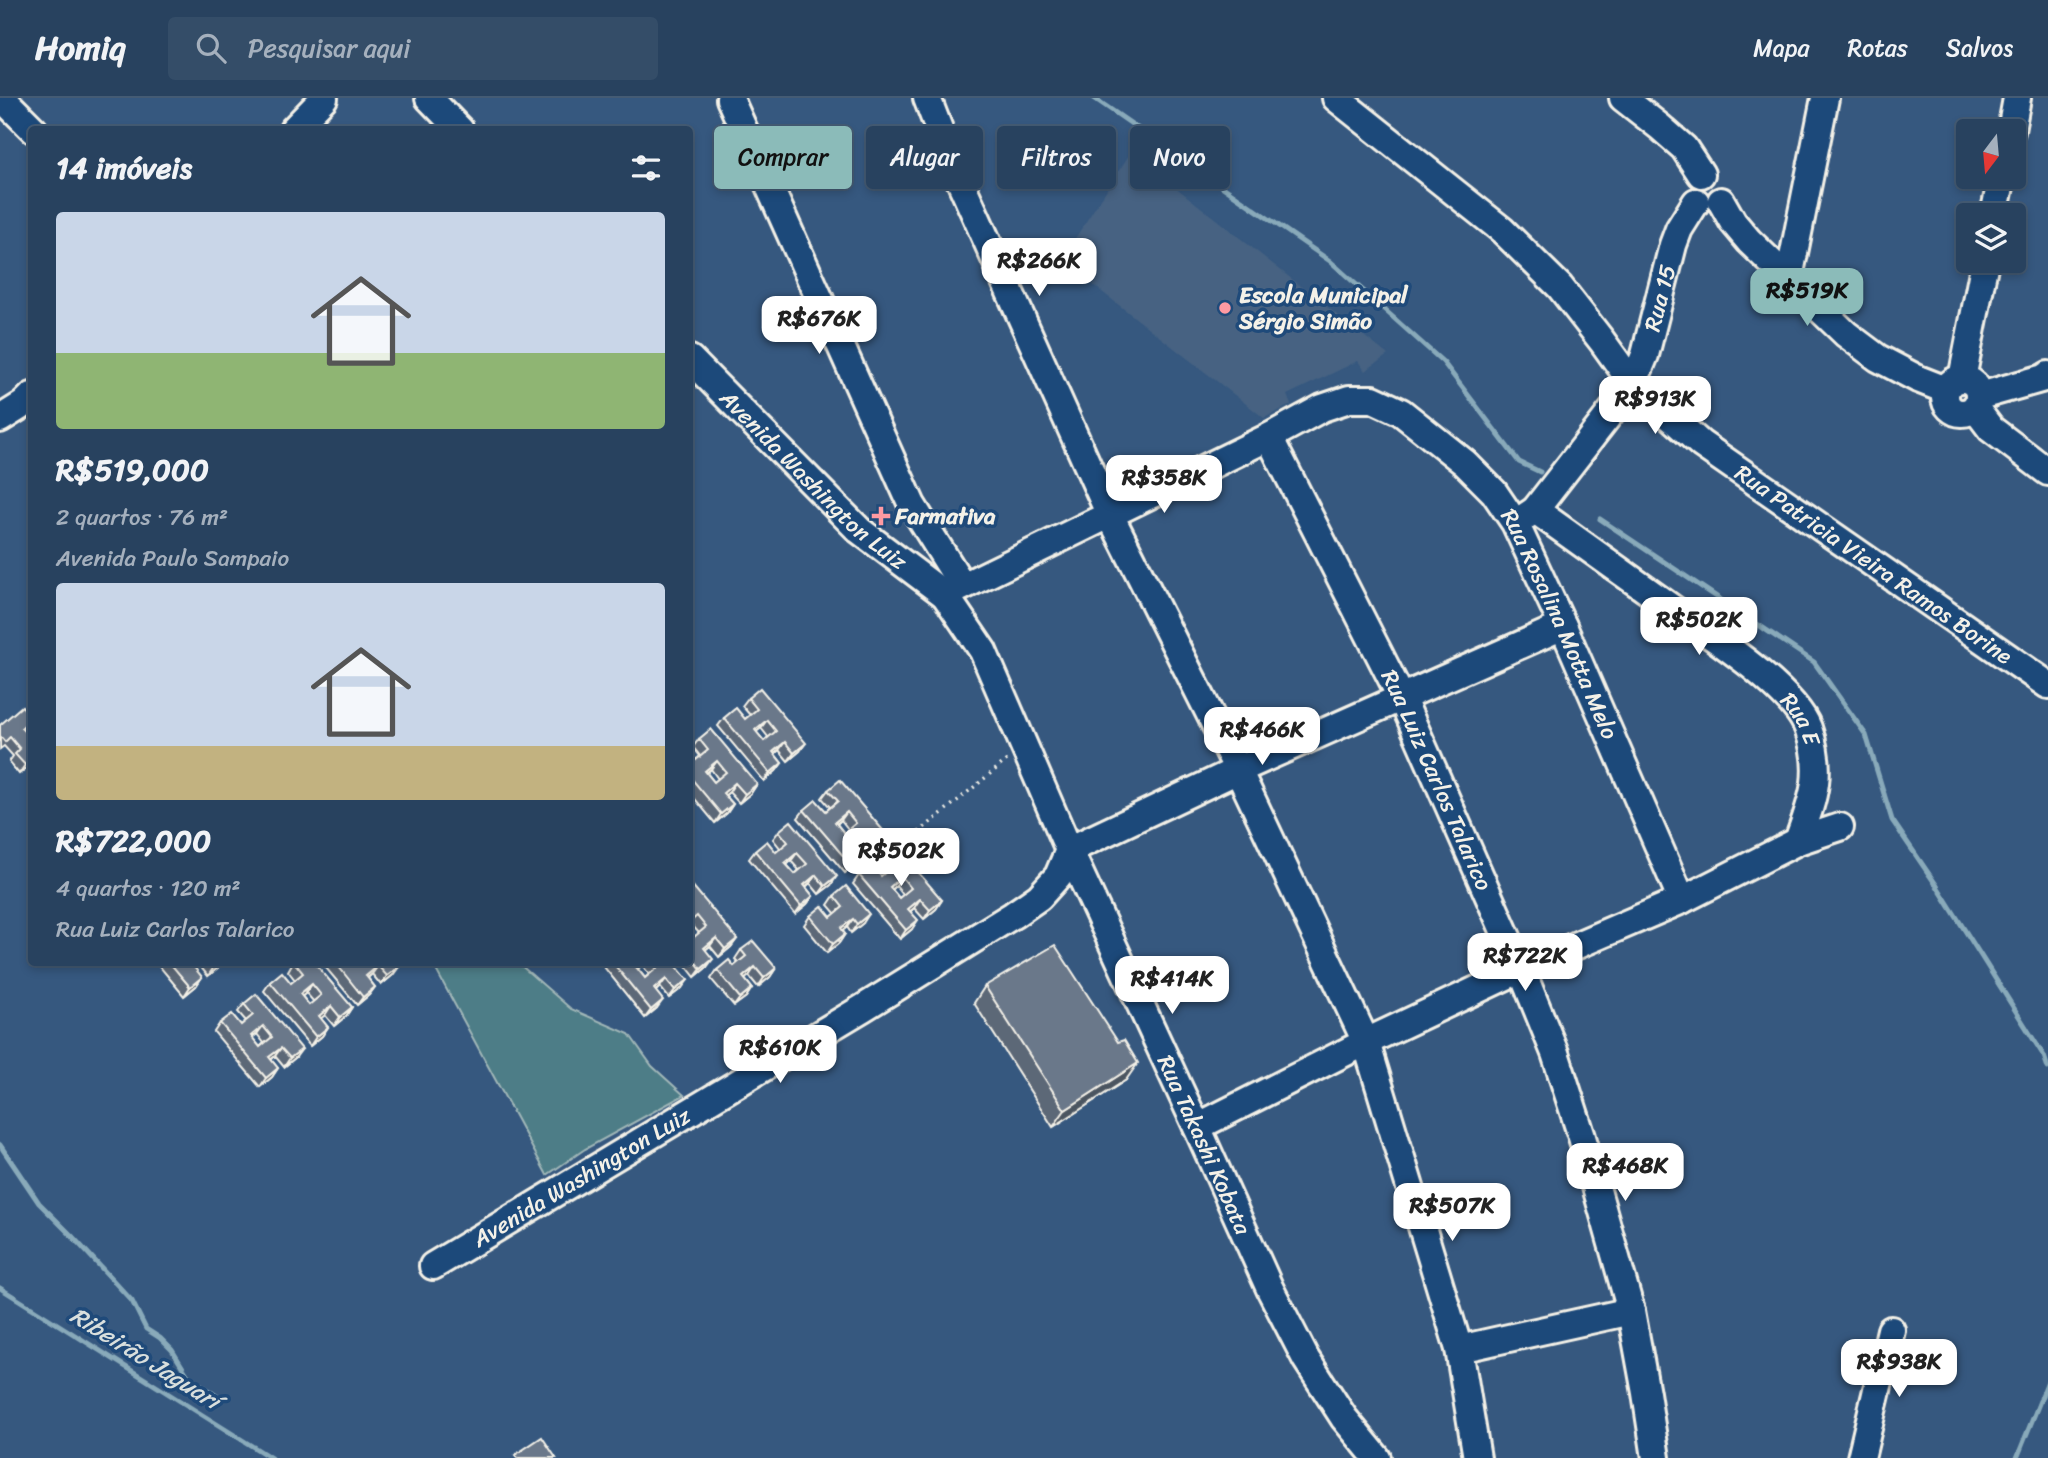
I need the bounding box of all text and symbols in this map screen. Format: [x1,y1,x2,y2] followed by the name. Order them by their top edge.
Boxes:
[168,17,658,80] search box
[35,19,126,77] text: Homiq
[248,25,411,71] text: Pesquisar aqui
[1753,27,1810,69] text: Mapa
[1848,27,1908,69] text: Rotas
[1946,27,2013,69] text: Salvos
[192,29,230,67] icon: search
[1956,119,2026,189] north arrow
[1956,119,2026,273] map controls
[714,126,852,189] chip: Comprar
[866,126,983,189] chip: Alugar
[997,126,1116,189] chip: Filtros
[1130,126,1230,189] chip: Novo
[56,141,192,195] text: 14 imóveis
[627,149,665,187] icon: filters
[1956,203,2026,273] button: layers
[982,238,1096,298] pin: R$266K
[998,240,1080,281] text: R$266K
[298,258,424,384] icon: home
[1631,260,1688,336] street label: Rua 15
[1750,268,1864,328] pin: R$519K
[1766,270,1848,311] text: R$519K
[1238,275,1409,342] place label: Escola Municipal Sérgio Simão
[762,296,876,356] pin: R$676K
[778,298,860,339] text: R$676K
[1217,300,1233,316] marker: Escola Municipal Sérgio Simão
[1598,376,1712,436] pin: R$913K
[709,378,918,581] street label: Avenida Washington Luiz
[1615,378,1695,419] text: R$913K
[56,443,209,497] text: R$519,000
[1726,453,2022,675] street label: Rua Patricia Vieira Ramos Borine
[1107,456,1221,515] pin: R$358K
[1122,457,1206,498] text: R$358K
[894,496,996,537] place label: Farmativa
[56,497,228,538] text: 2 quartos · 76 m²
[1490,499,1631,746] street label: Rua Rosalina Motta Melo
[873,508,889,524] marker: Farmativa
[56,538,289,579] text: Avenida Paulo Sampaio
[1642,598,1756,657] pin: R$502K
[1656,599,1742,640] text: R$502K
[298,629,424,755] icon: home
[1370,662,1505,897] street label: Rua Luiz Carlos Talarico
[1770,682,1833,751] street label: Rua E
[1205,708,1319,767] pin: R$466K
[1220,709,1304,750] text: R$466K
[56,814,211,868] text: R$722,000
[844,828,958,888] pin: R$502K
[858,830,944,871] text: R$502K
[56,868,241,909] text: 4 quartos · 120 m²
[56,909,295,950] text: Rua Luiz Carlos Talarico
[1468,934,1582,993] pin: R$722K
[1483,935,1567,976] text: R$722K
[1115,956,1229,1016] pin: R$414K
[1131,958,1213,999] text: R$414K
[723,1026,837,1085] pin: R$610K
[740,1027,820,1068] text: R$610K
[1146,1048,1264,1242] street label: Rua Takashi Kobata
[463,1095,699,1259] street label: Avenida Washington Luiz
[1568,1144,1682,1203] pin: R$468K
[1583,1145,1667,1186] text: R$468K
[1395,1184,1509,1243] pin: R$507K
[1409,1185,1495,1226] text: R$507K
[62,1295,235,1425] water label: Ribeirão Jaguarí
[1842,1340,1956,1399] pin: R$938K
[1857,1341,1941,1382] text: R$938K

